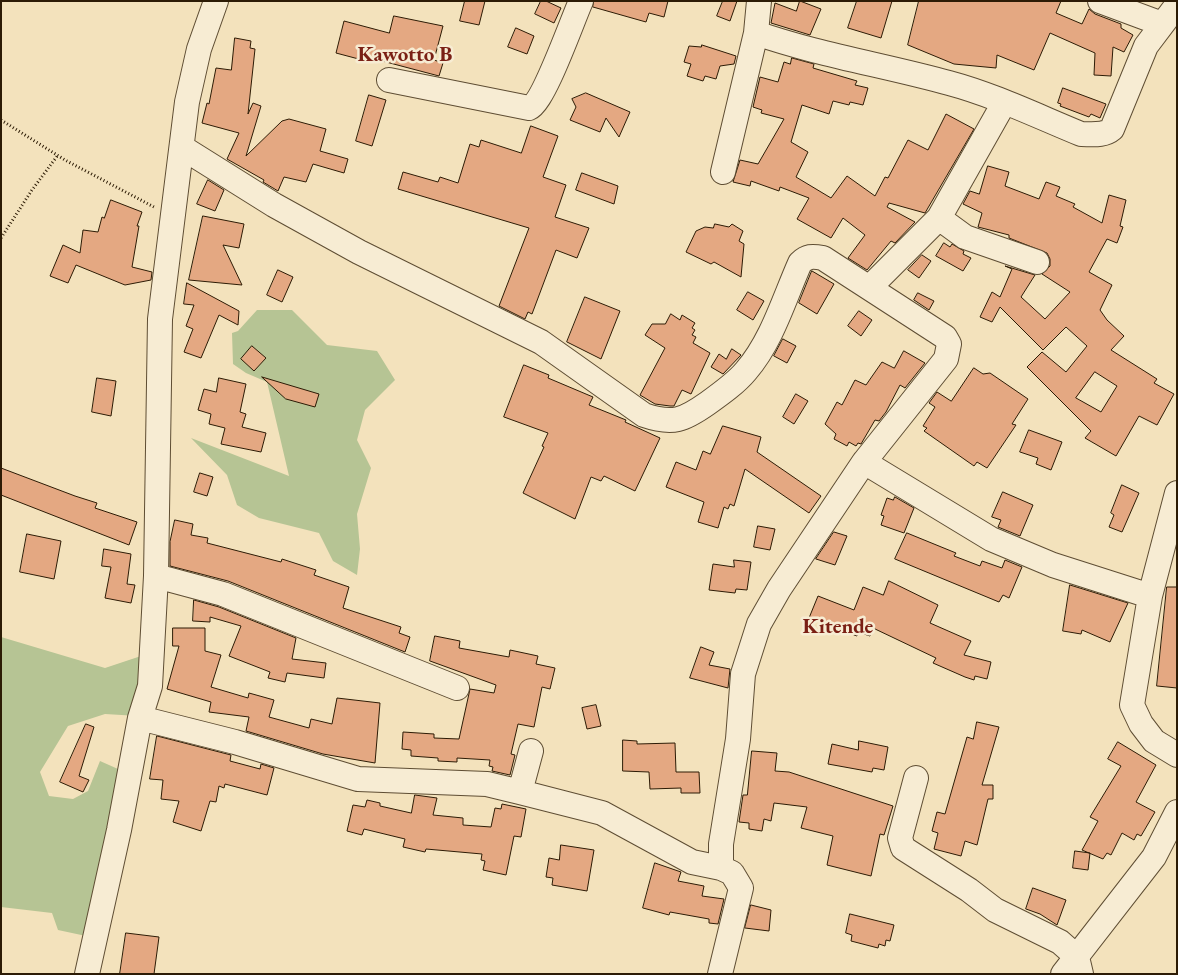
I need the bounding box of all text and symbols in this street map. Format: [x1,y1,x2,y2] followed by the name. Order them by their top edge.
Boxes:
[358,42,452,68] district label: Kawotto B
[803,614,873,640] district label: Kitende

